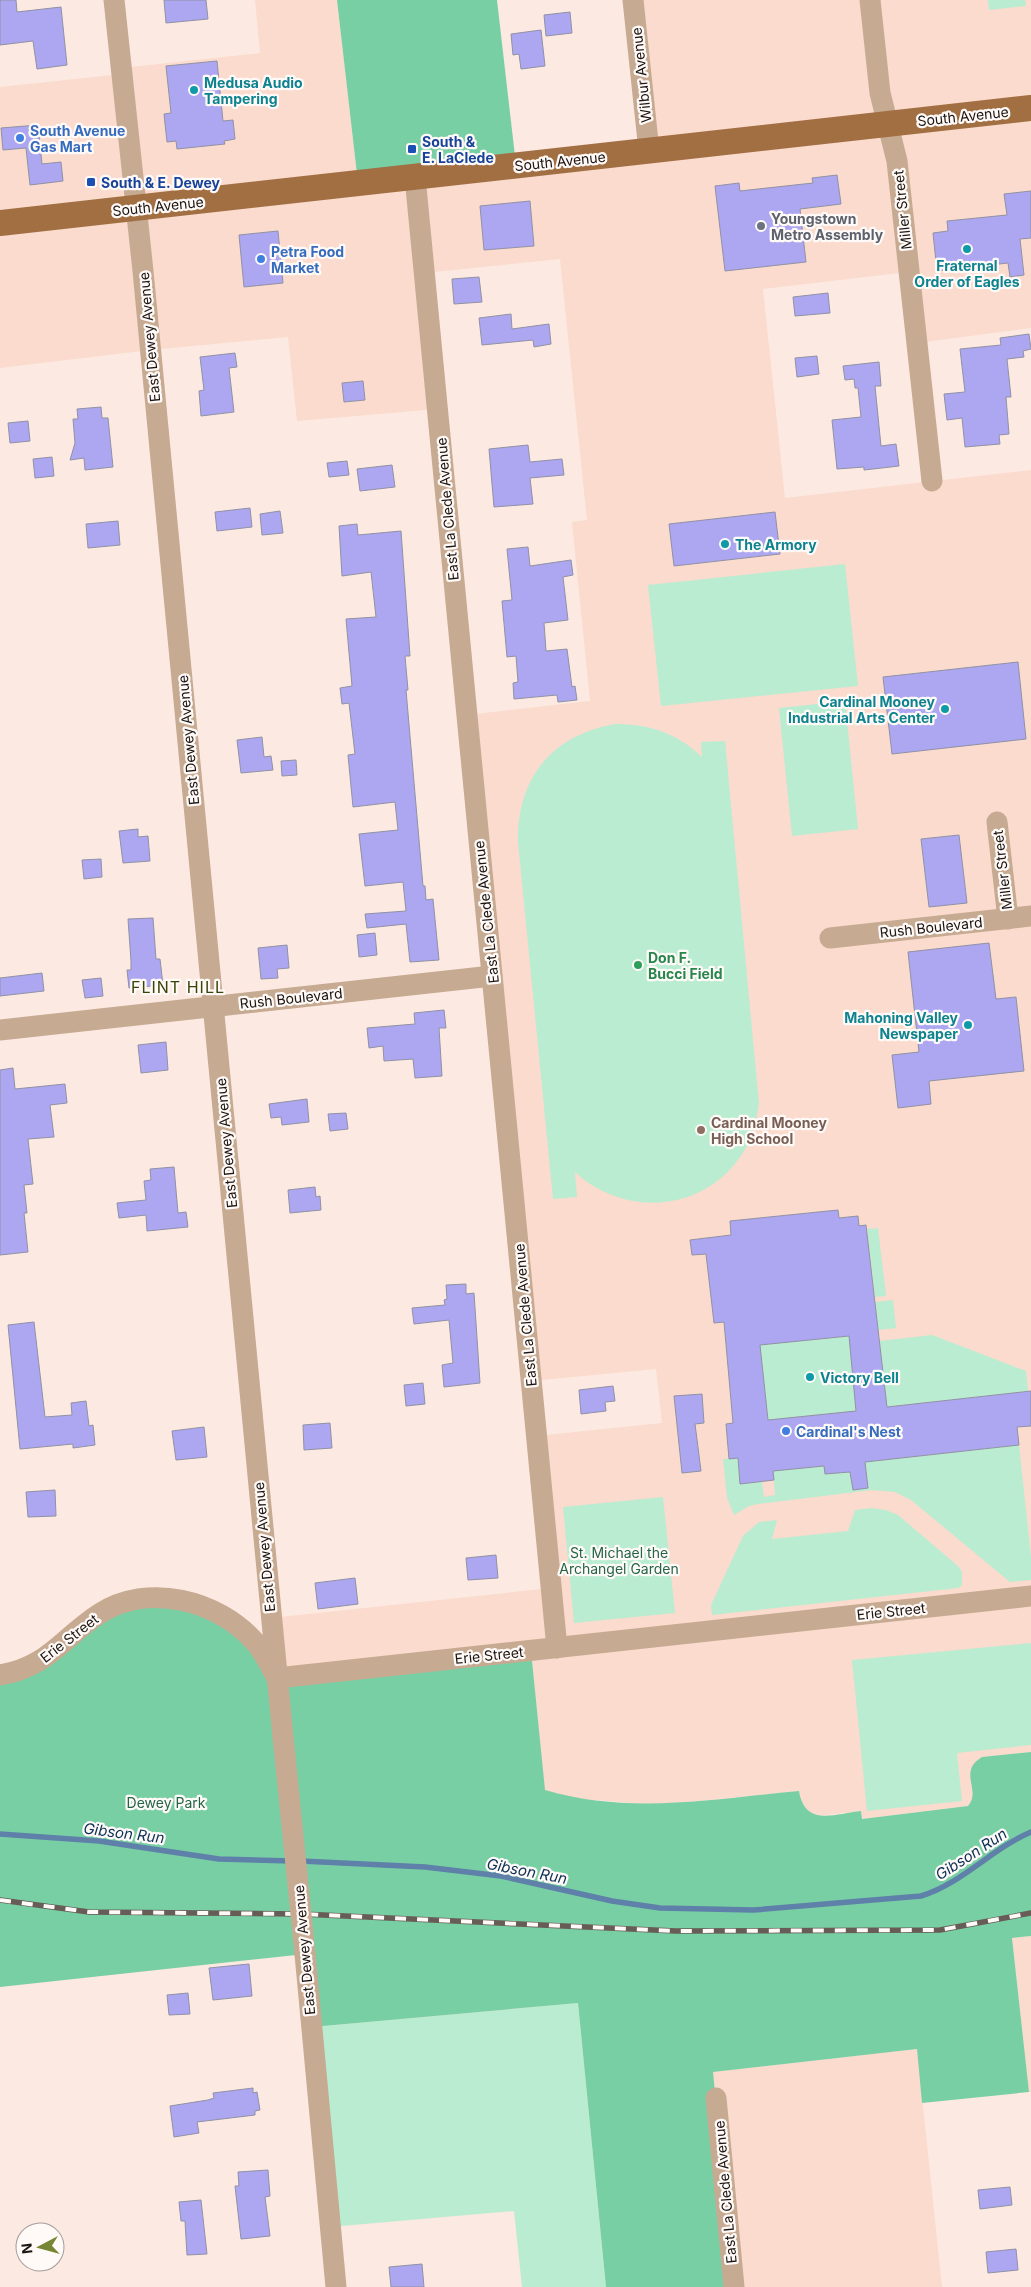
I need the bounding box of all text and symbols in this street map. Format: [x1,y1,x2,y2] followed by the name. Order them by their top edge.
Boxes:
[628,26,654,124] street label: Wilbur Avenue
[204,74,303,107] place label: Medusa Audio Tampering
[188,84,200,96] marker: Medusa Audio Tampering
[917,103,1009,129] street label: South Avenue
[30,122,125,155] place label: South Avenue Gas Mart
[14,132,26,144] marker: South Avenue Gas Mart
[422,133,494,166] place label: South & E. LaClede
[406,143,418,155] marker: South & E. LaClede
[514,148,606,174] street label: South Avenue
[889,169,915,251] street label: Miller Street
[101,174,221,191] place label: South & E. Dewey
[85,176,97,188] marker: South & E. Dewey
[112,193,204,219] street label: South Avenue
[771,210,884,243] place label: Youngstown Metro Assembly
[755,220,767,232] marker: Youngstown Metro Assembly
[271,243,344,276] place label: Petra Food Market
[961,243,973,255] marker: Fraternal Order of Eagles
[255,253,267,265] marker: Petra Food Market
[914,257,1020,290] place label: Fraternal Order of Eagles
[135,271,163,403] street label: East Dewey Avenue
[432,437,462,581] street label: East La Clede Avenue
[735,536,817,553] place label: The Armory
[719,538,731,550] marker: The Armory
[174,674,202,806] street label: East Dewey Avenue
[788,693,936,726] place label: Cardinal Mooney Industrial Arts Center
[939,703,951,715] marker: Cardinal Mooney Industrial Arts Center
[989,829,1015,911] street label: Miller Street
[470,840,502,984] street label: East La Clede Avenue
[879,913,983,941] street label: Rush Boulevard
[648,949,723,982] place label: Don F. Bucci Field
[632,959,644,971] marker: Don F. Bucci Field
[131,977,225,997] district label: FLINT HILL
[239,984,343,1012] street label: Rush Boulevard
[844,1009,959,1042] place label: Mahoning Valley Newspaper
[962,1019,974,1031] marker: Mahoning Valley Newspaper
[212,1077,240,1209] street label: East Dewey Avenue
[711,1114,827,1147] place label: Cardinal Mooney High School
[695,1124,707,1136] marker: Cardinal Mooney High School
[510,1243,540,1387] street label: East La Clede Avenue
[820,1369,899,1386] place label: Victory Bell
[804,1371,816,1383] marker: Victory Bell
[796,1423,901,1440] place label: Cardinal's Nest
[780,1425,792,1437] marker: Cardinal's Nest
[250,1481,278,1613] street label: East Dewey Avenue
[559,1544,679,1577] park label: St. Michael the Archangel Garden
[856,1599,927,1623] street label: Erie Street
[37,1610,102,1666] street label: Erie Street
[454,1643,525,1667] street label: Erie Street
[127,1794,206,1811] park label: Dewey Park
[82,1819,166,1847] water label: Gibson Run
[932,1824,1010,1884] water label: Gibson Run
[485,1854,569,1888] water label: Gibson Run
[290,1884,318,2016] street label: East Dewey Avenue
[710,2120,740,2264] street label: East La Clede Avenue
[15,2222,65,2272] north arrow
[18,2242,36,2255] text: N

